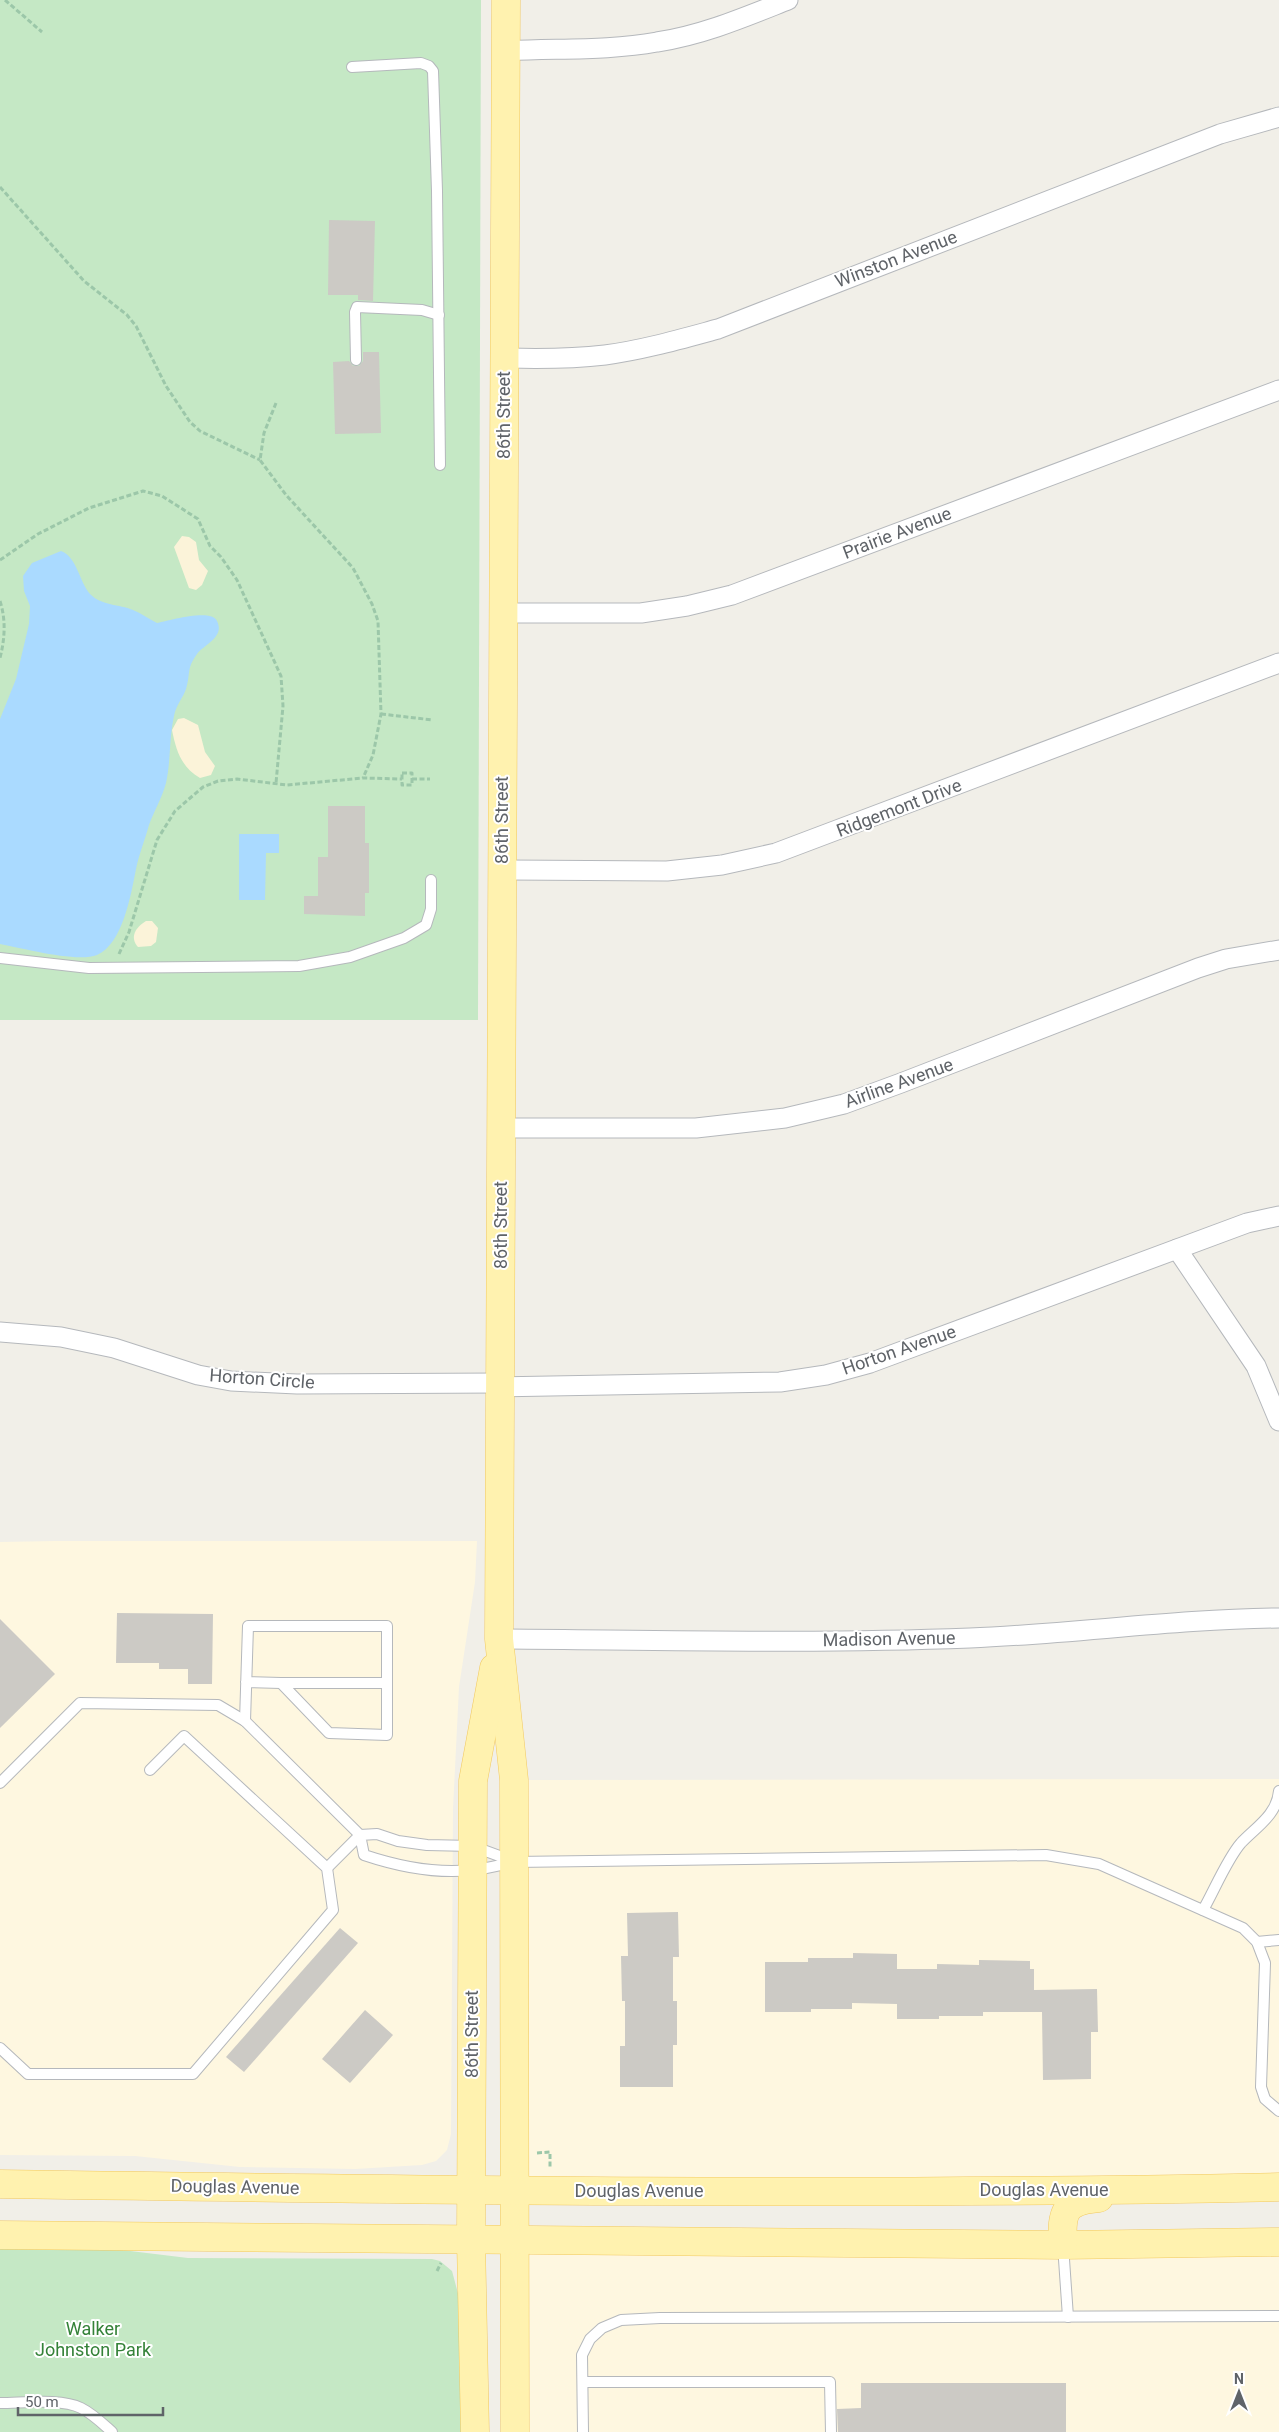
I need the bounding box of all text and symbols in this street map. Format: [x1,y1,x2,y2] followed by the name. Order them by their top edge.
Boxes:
[832,226,960,291] street label: Winston Avenue
[493,371,514,459] street label: 86th Street
[840,502,954,563] street label: Prairie Avenue
[833,774,964,841] street label: Ridgemont Drive
[491,776,512,864] street label: 86th Street
[842,1053,956,1112] street label: Airline Avenue
[490,1181,511,1269] street label: 86th Street
[839,1320,958,1379] street label: Horton Avenue
[209,1364,315,1393] street label: Horton Circle
[822,1627,956,1650] street label: Madison Avenue
[461,1990,482,2078] street label: 86th Street
[170,2175,300,2198] street label: Douglas Avenue
[980,2179,1108,2200] street label: Douglas Avenue
[575,2180,703,2201] street label: Douglas Avenue
[35,2318,152,2360] park label: Walker Johnston Park
[1214,2367,1264,2417] north arrow
[1234,2371,1244,2387] text: N
[18,2384,162,2416] scale bar
[25,2393,59,2411] text: 50 m

